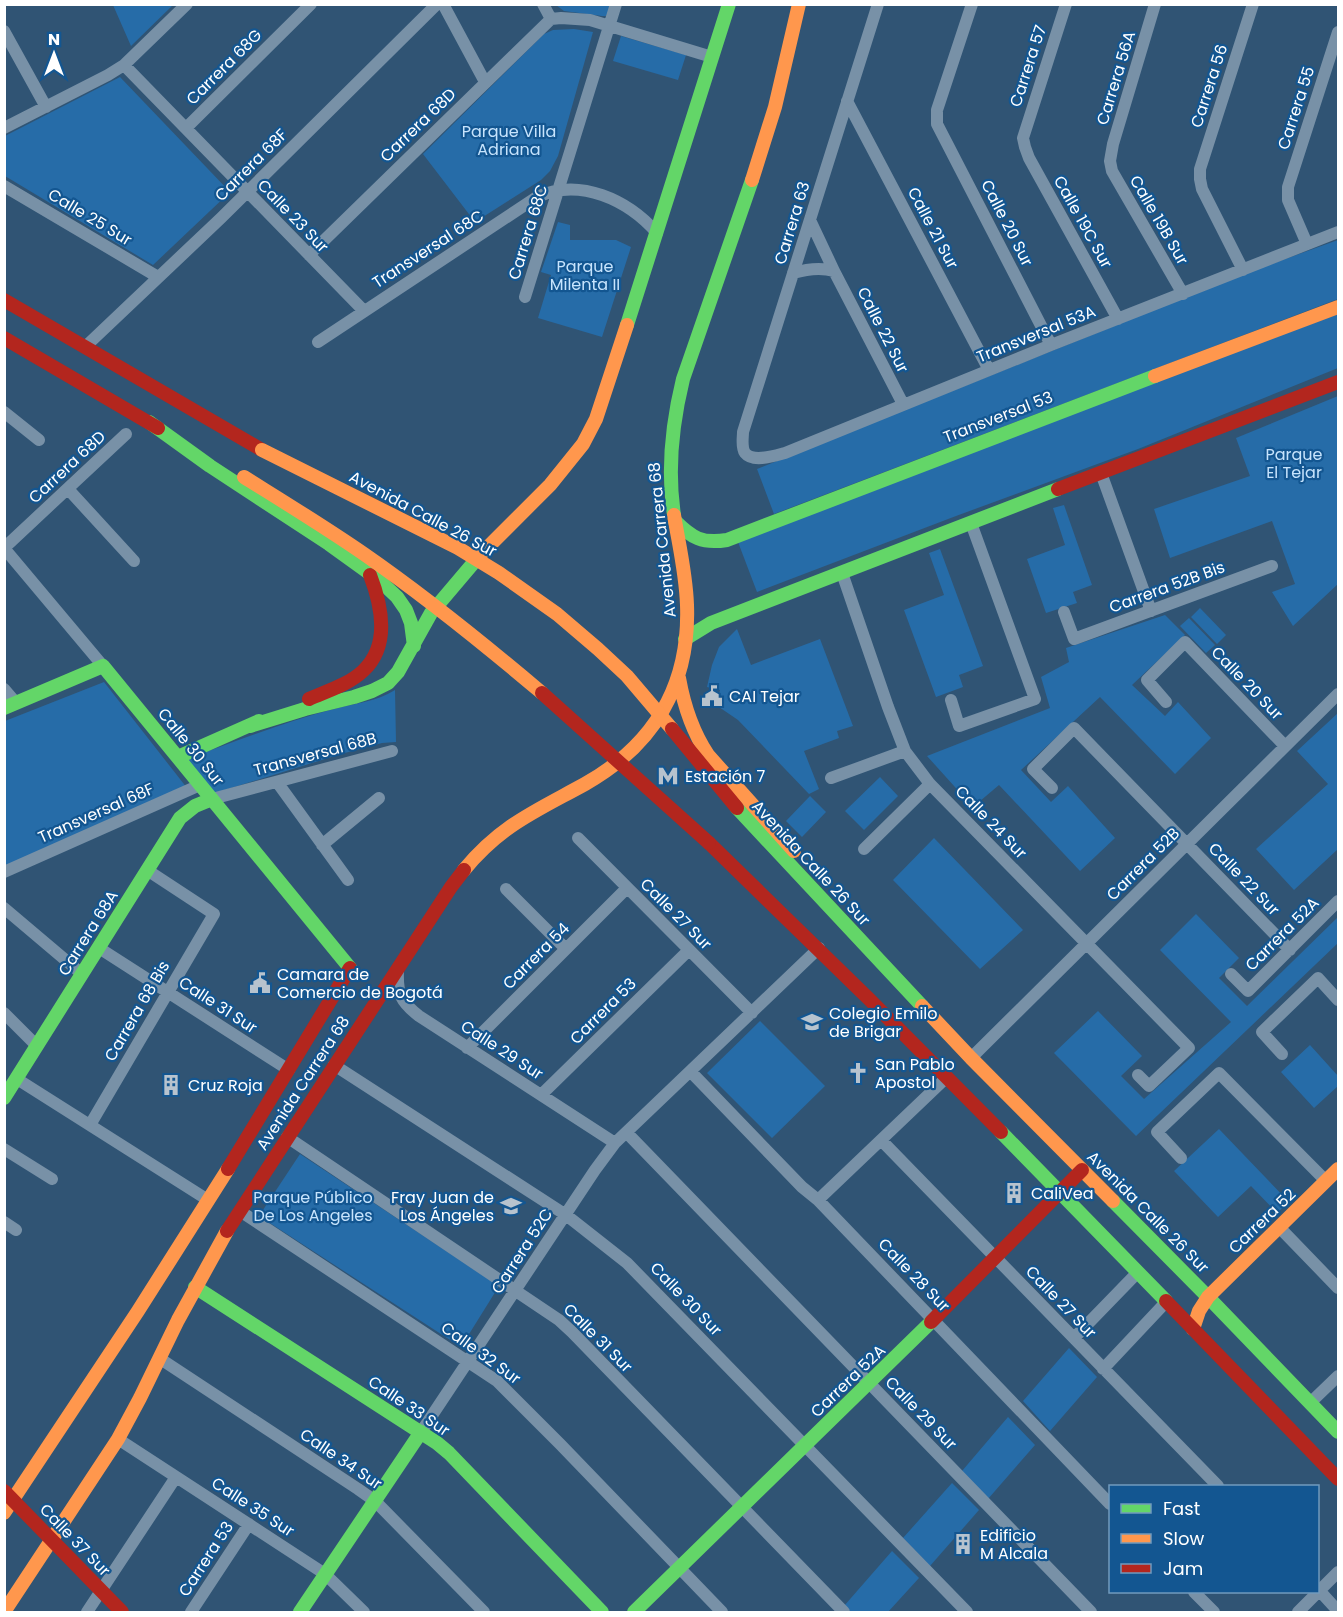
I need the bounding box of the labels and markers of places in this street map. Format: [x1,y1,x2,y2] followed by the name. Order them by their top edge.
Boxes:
[700,684,724,708] public building icon: CAI Tejar
[729,685,800,708] place label: CAI Tejar
[656,764,680,788] metro station icon: Estación 7
[685,765,766,788] place label: Estación 7
[277,963,443,1004] place label: Camara de Comercio de Bogotá
[248,971,272,995] public building icon: Camara de Comercio de Bogotá
[829,1002,938,1043] place label: Colegio Emilo de Brigar
[800,1010,824,1034] school or university icon: Colegio Emilo de Brigar
[875,1053,955,1094] place label: San Pablo Apostol
[846,1061,870,1085] church icon: San Pablo Apostol
[159,1073,183,1097] building icon: Cruz Roja
[188,1074,263,1097] place label: Cruz Roja
[1002,1181,1026,1205] building icon: CaliVea
[1031,1182,1094,1205] place label: CaliVea
[391,1186,494,1227] place label: Fray Juan de Los Ángeles
[499,1194,523,1218] school or university icon: Fray Juan de Los Ángeles
[980,1524,1048,1565] place label: Edificio M Alcala
[951,1532,975,1556] building icon: Edificio M Alcala

